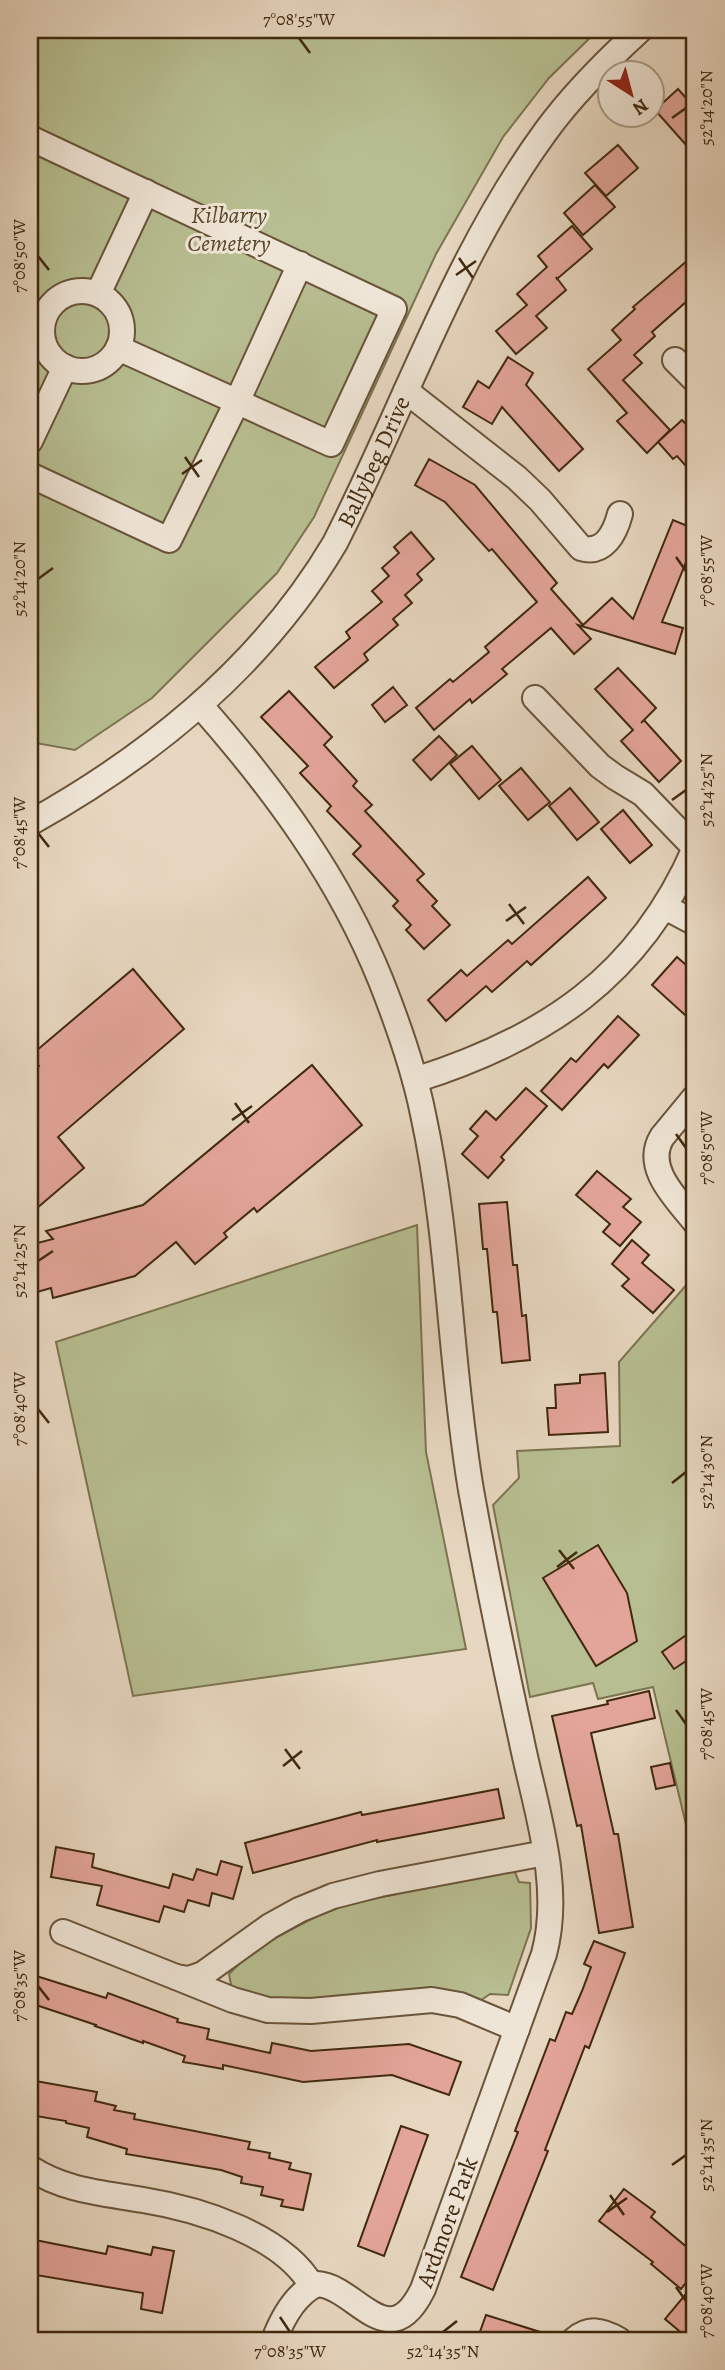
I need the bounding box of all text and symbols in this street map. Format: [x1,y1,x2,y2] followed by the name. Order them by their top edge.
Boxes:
[263,7,335,31] text: 7°08'55"W
[596,60,666,130] north arrow
[694,70,718,146] text: 52°14'20"N
[627,92,654,122] text: N
[187,199,271,259] park label: Kilbarry Cemetery
[7,219,31,293] text: 7°08'50"W
[329,391,418,533] street label: Ballybeg Drive
[694,535,718,607] text: 7°08'55"W
[7,541,31,617] text: 52°14'20"N
[694,753,718,827] text: 52°14'25"N
[7,797,31,869] text: 7°08'45"W
[694,1111,718,1185] text: 7°08'50"W
[7,1224,31,1298] text: 52°14'25"N
[7,1372,31,1446] text: 7°08'40"W
[694,1435,718,1509] text: 52°14'30"N
[694,1688,718,1760] text: 7°08'45"W
[7,1950,31,2022] text: 7°08'35"W
[694,2119,718,2191] text: 52°14'35"N
[408,2152,485,2293] street label: Ardmore Park
[694,2264,718,2338] text: 7°08'40"W
[254,2339,326,2363] text: 7°08'35"W
[407,2339,479,2363] text: 52°14'35"N

